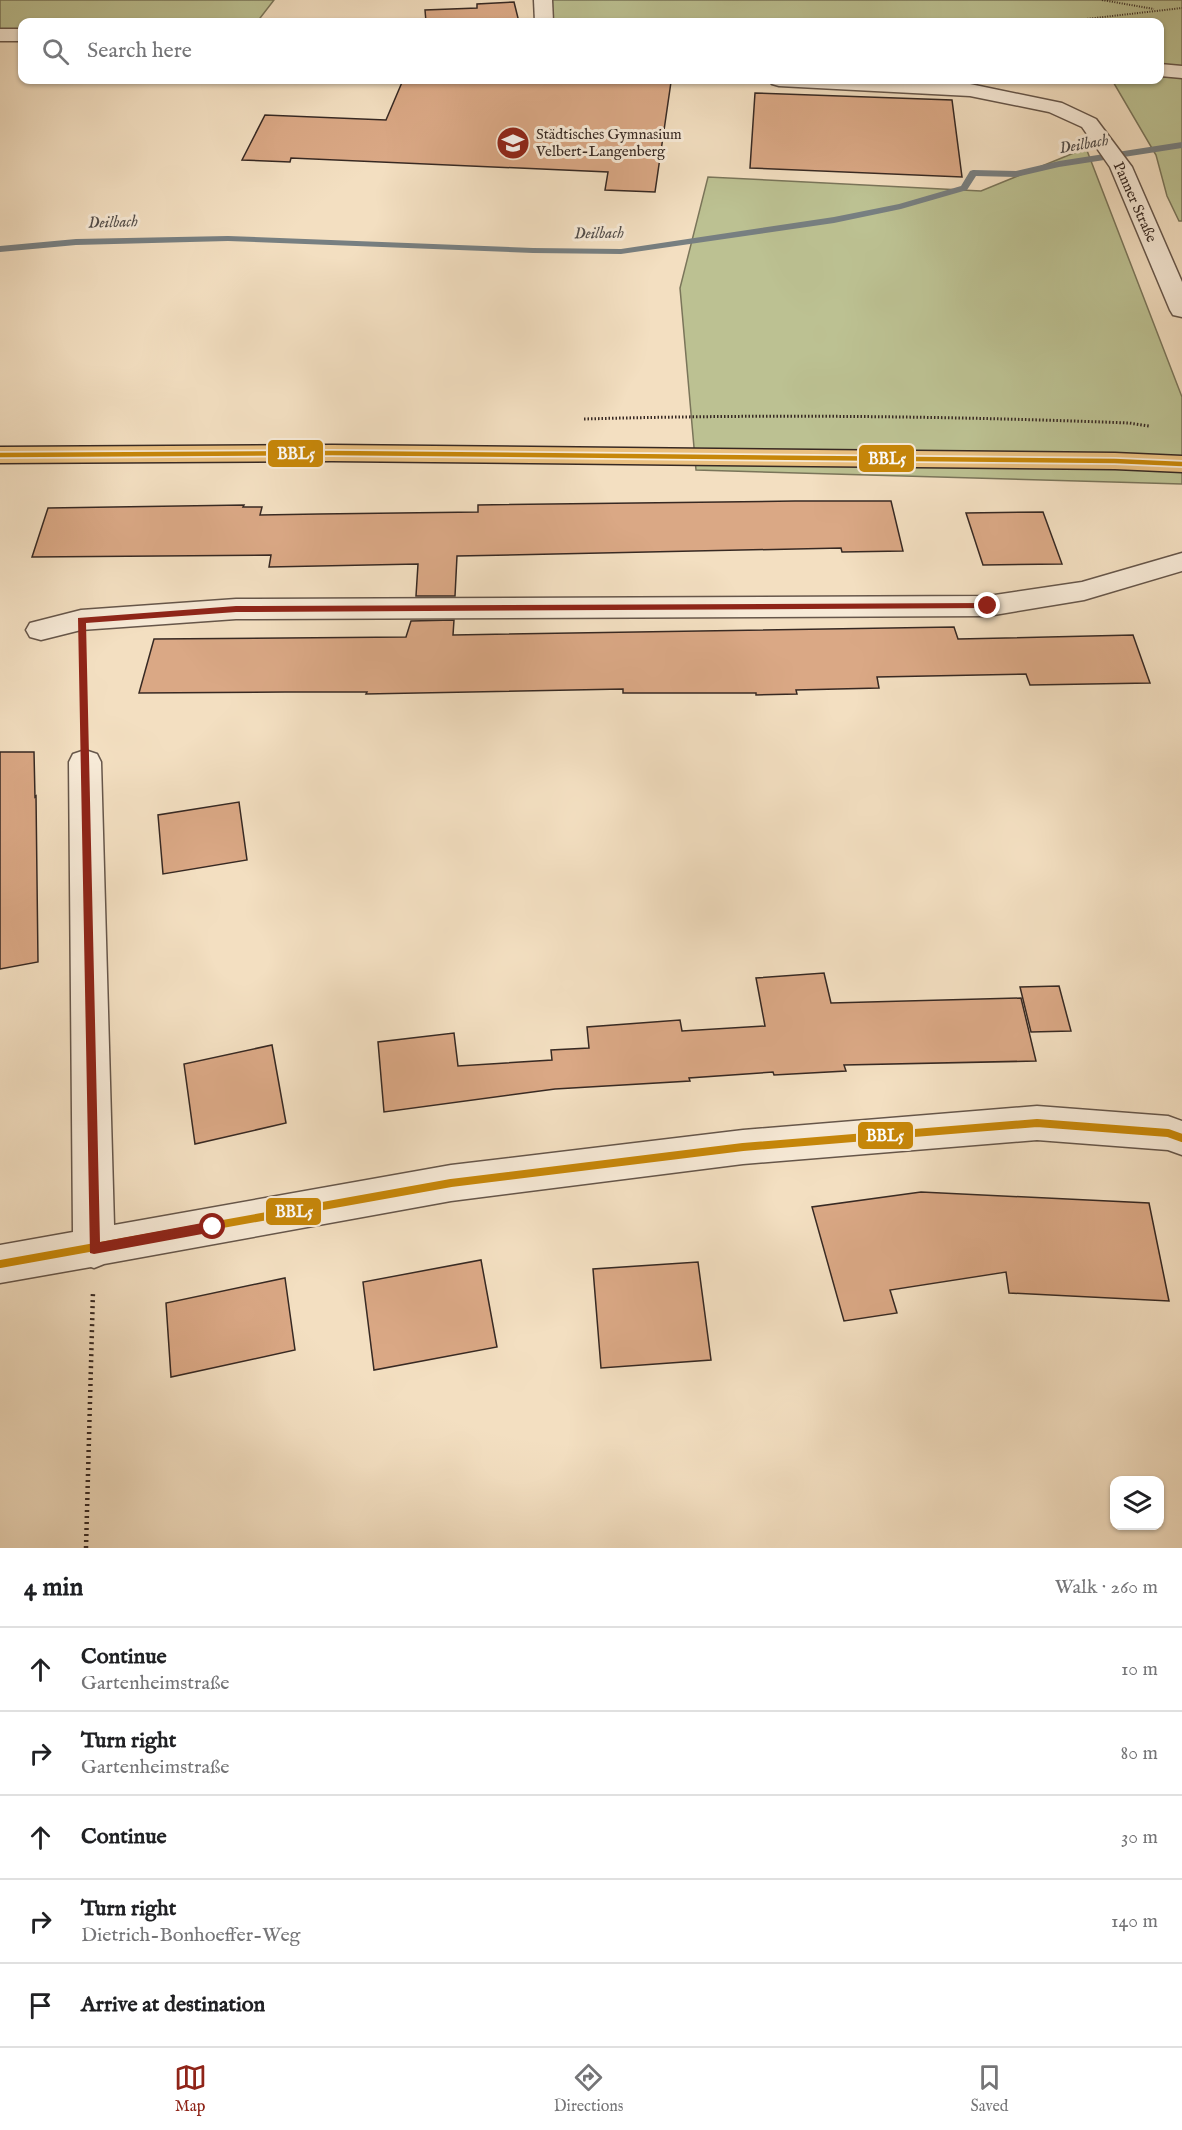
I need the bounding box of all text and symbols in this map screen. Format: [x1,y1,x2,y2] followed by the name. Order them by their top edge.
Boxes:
[18,18,1164,84] search box
[39,35,72,68] icon: search
[87,37,192,65] text: Search here
[495,125,531,161] school or university icon: Städtisches Gymnasium Velbert-Langenberg
[535,125,682,161] place label: Städtisches Gymnasium Velbert-Langenberg
[1058,131,1111,159] water label: Deilbach
[1109,159,1161,245] street label: Panner Straße
[88,212,139,234] water label: Deilbach
[574,224,624,244] water label: Deilbach
[267,439,324,468] line badge: BBL5
[858,444,915,473] line badge: BBL5
[277,445,315,465] text: BBL5
[868,450,906,470] text: BBL5
[974,592,1000,618] route end
[857,1121,914,1150] line badge: BBL5
[866,1127,904,1147] text: BBL5
[265,1197,322,1226] line badge: BBL5
[275,1203,313,1223] text: BBL5
[199,1213,225,1239] route start
[1110,1476,1164,1530] map controls
[1110,1476,1164,1530] button: layers
[24,1571,83,1604] text: 4 min
[1055,1575,1158,1600] text: Walk · 260 m
[81,1643,167,1671] text: Continue
[24,1653,57,1686] icon: ahead
[1121,1657,1158,1682] text: 10 m
[81,1671,230,1696] text: Gartenheimstraße
[81,1727,176,1755] text: Turn right
[24,1737,57,1770] icon: right
[1121,1741,1158,1766] text: 80 m
[81,1755,230,1780] text: Gartenheimstraße
[24,1821,57,1854] icon: ahead
[81,1823,167,1851] text: Continue
[1121,1825,1158,1850] text: 30 m
[81,1895,176,1923] text: Turn right
[24,1905,57,1938] icon: right
[1111,1909,1158,1934] text: 140 m
[81,1923,300,1948] text: Dietrich-Bonhoeffer-Weg
[24,1989,57,2022] icon: arrive
[81,1991,265,2019] text: Arrive at destination
[174,2061,207,2117] tab: Map
[554,2061,623,2117] tab: Directions
[971,2061,1008,2117] tab: Saved

